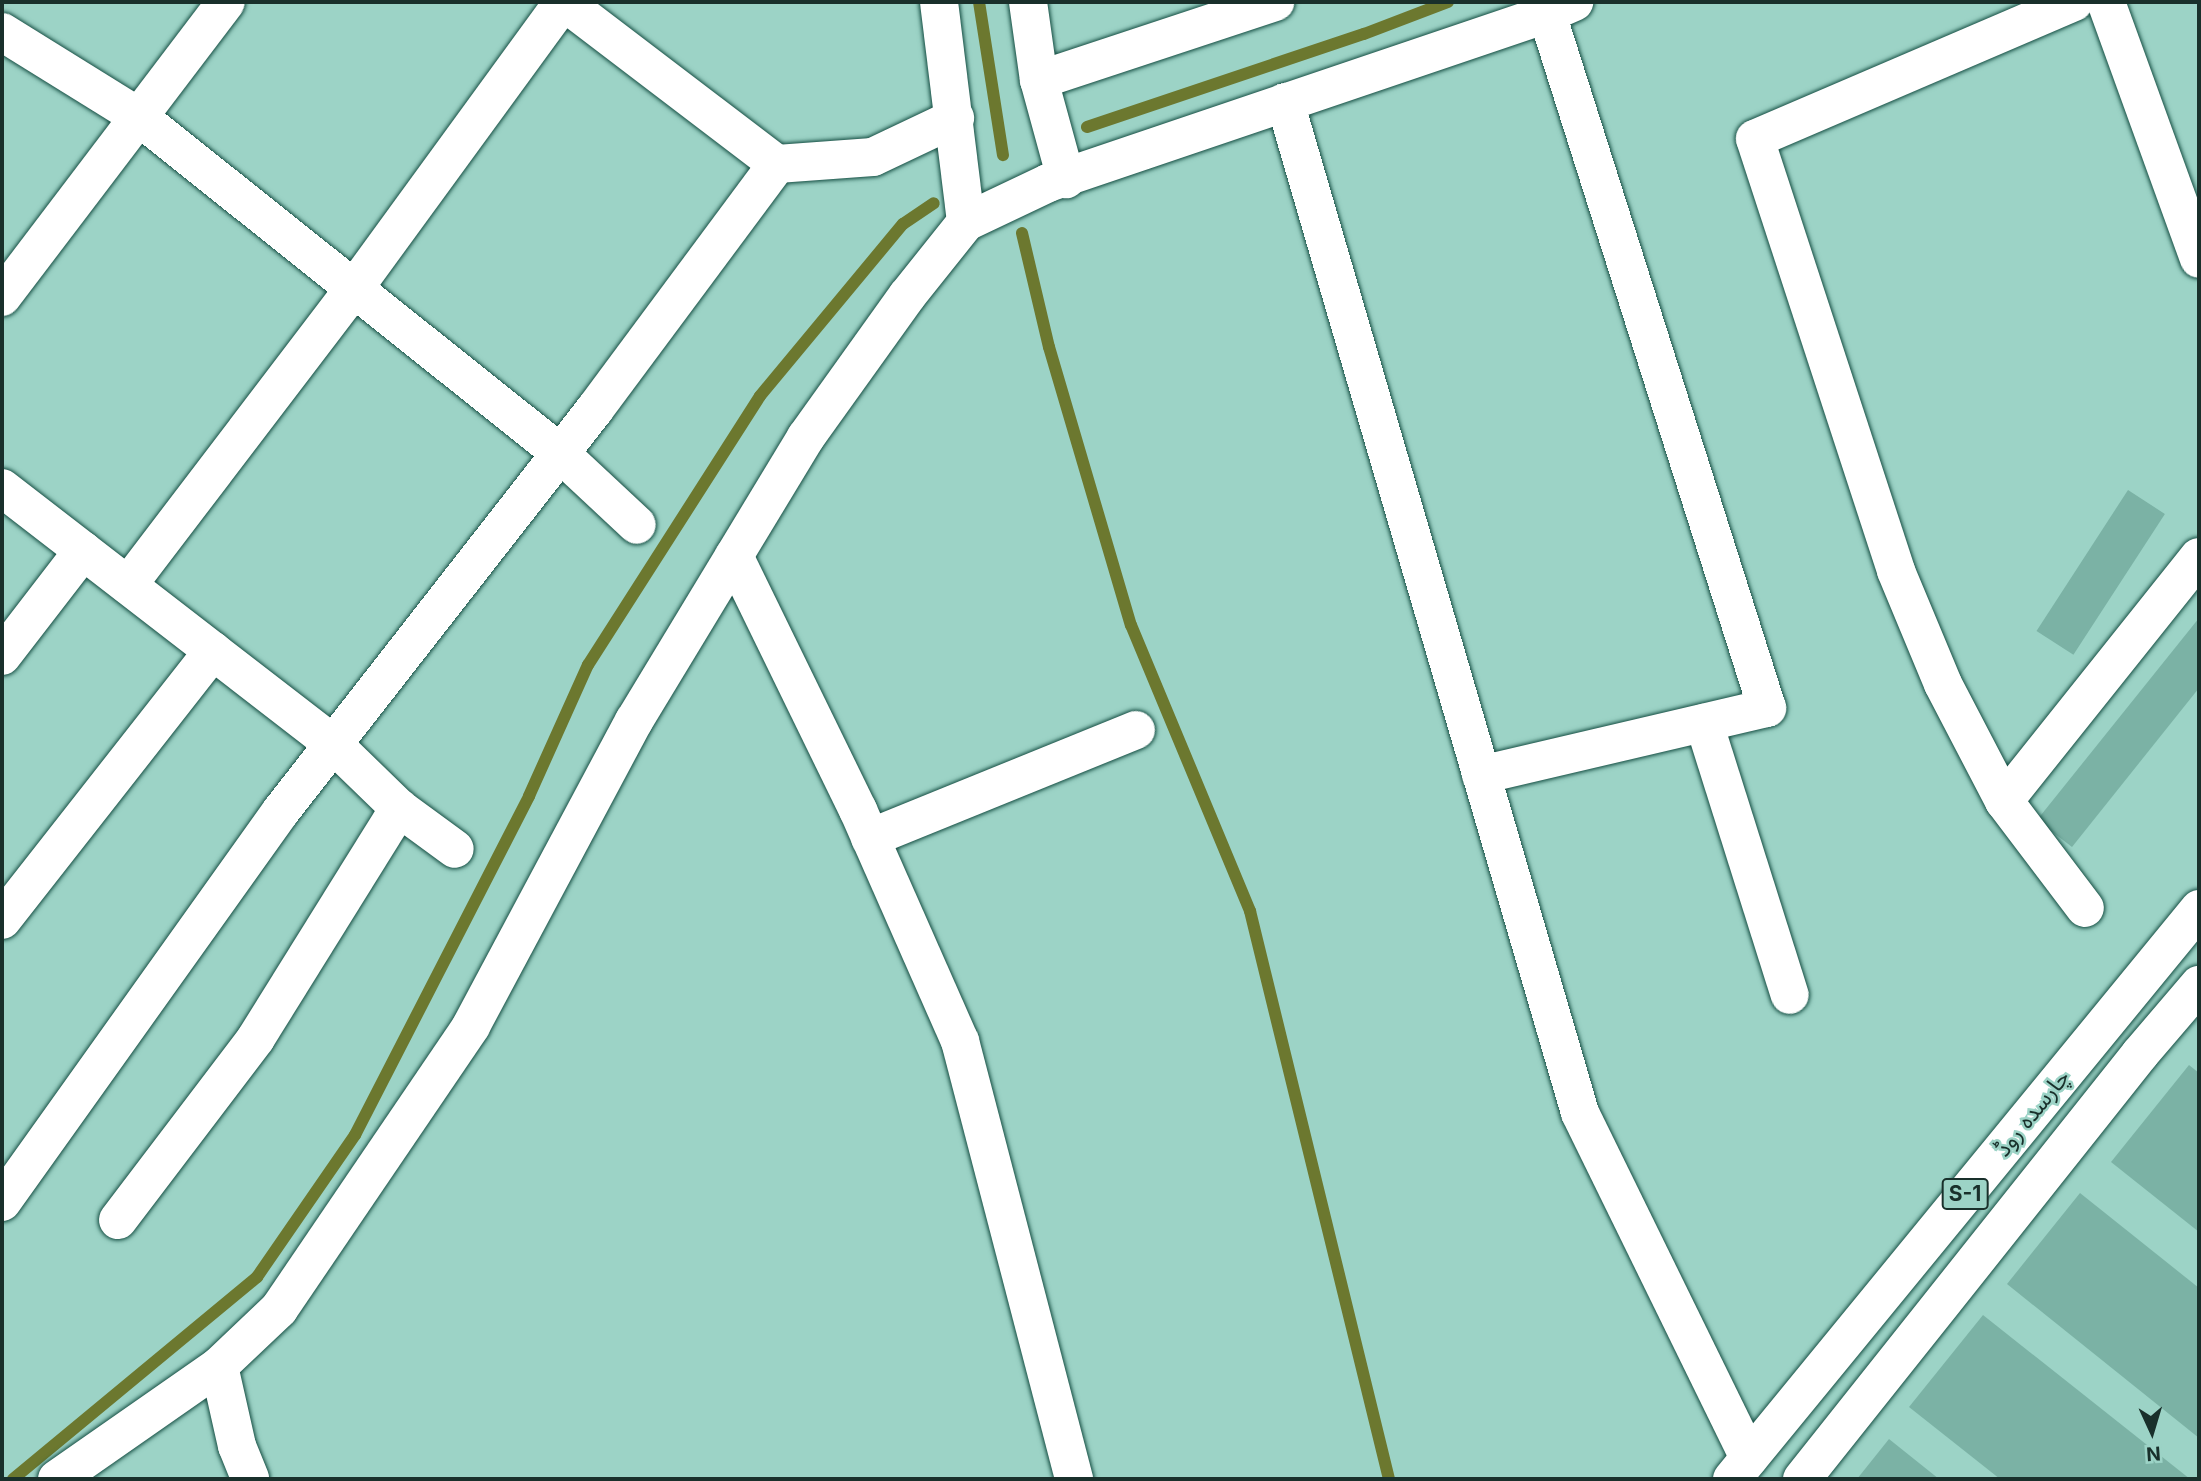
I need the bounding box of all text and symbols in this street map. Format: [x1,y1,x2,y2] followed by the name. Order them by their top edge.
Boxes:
[1989,1064,2075,1162] street label: چارسدہ روڈ
[1940,1176,1990,1212] road number: S-1
[2117,1397,2187,1467] north arrow
[2145,1441,2162,1465] text: N

